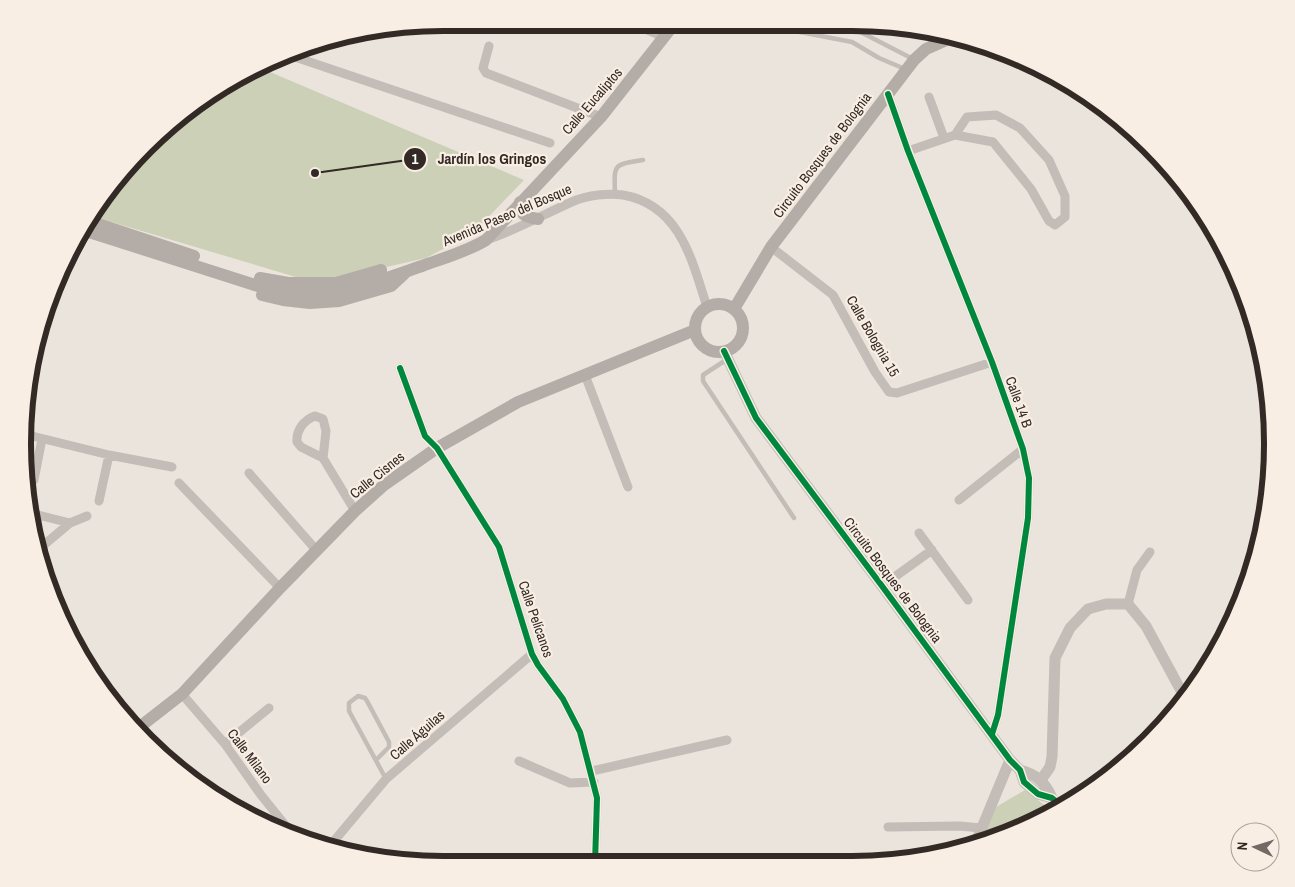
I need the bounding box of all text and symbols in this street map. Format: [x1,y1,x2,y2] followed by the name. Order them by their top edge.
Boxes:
[558,64,626,138] street label: Calle Eucaliptos
[769,88,875,221] street label: Circuito Bosques de Bolognia
[402,144,556,174] callout: Jardín los Gringos
[412,148,419,169] text: 1
[438,148,546,169] text: Jardín los Gringos
[439,180,574,251] street label: Avenida Paseo del Bosque
[843,292,903,380] street label: Calle Bolognia 15
[1001,374,1037,430] street label: Calle 14 B
[346,447,408,502] street label: Calle Cisnes
[840,514,946,647] street label: Circuito Bosques de Bolognia
[515,578,558,660] street label: Calle Pelícanos
[386,706,448,764] street label: Calle Águilas
[224,725,276,787] street label: Calle Milano
[1230,822,1280,872] north arrow
[1233,841,1251,851] text: N

